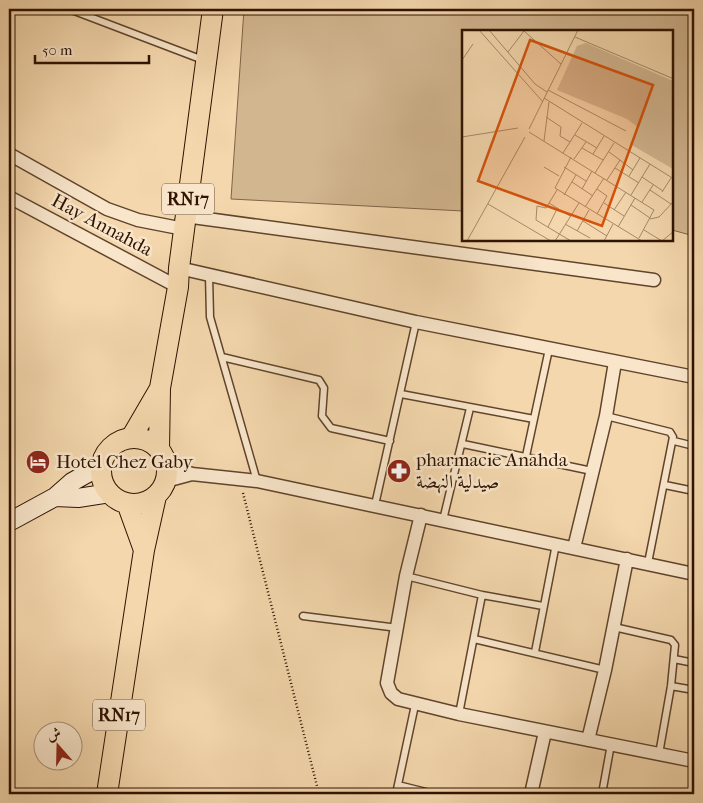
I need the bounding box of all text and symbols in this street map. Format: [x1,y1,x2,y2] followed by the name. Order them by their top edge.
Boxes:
[462,30,673,241] inset map
[35,32,149,64] scale bar
[42,41,73,59] text: 50 m
[162,183,214,214] road number: RN17
[48,189,156,261] street label: Hay Annahda
[25,449,51,475] hotel icon: Hotel Chez Gaby
[415,449,568,494] place label: pharmacie Anahda صيدلية النهضة
[56,451,194,473] place label: Hotel Chez Gaby
[386,458,412,484] pharmacy icon: pharmacie Anahda صيدلية النهضة
[93,700,145,730] road number: RN17
[32,720,82,770] north arrow
[44,724,63,745] text: ش

